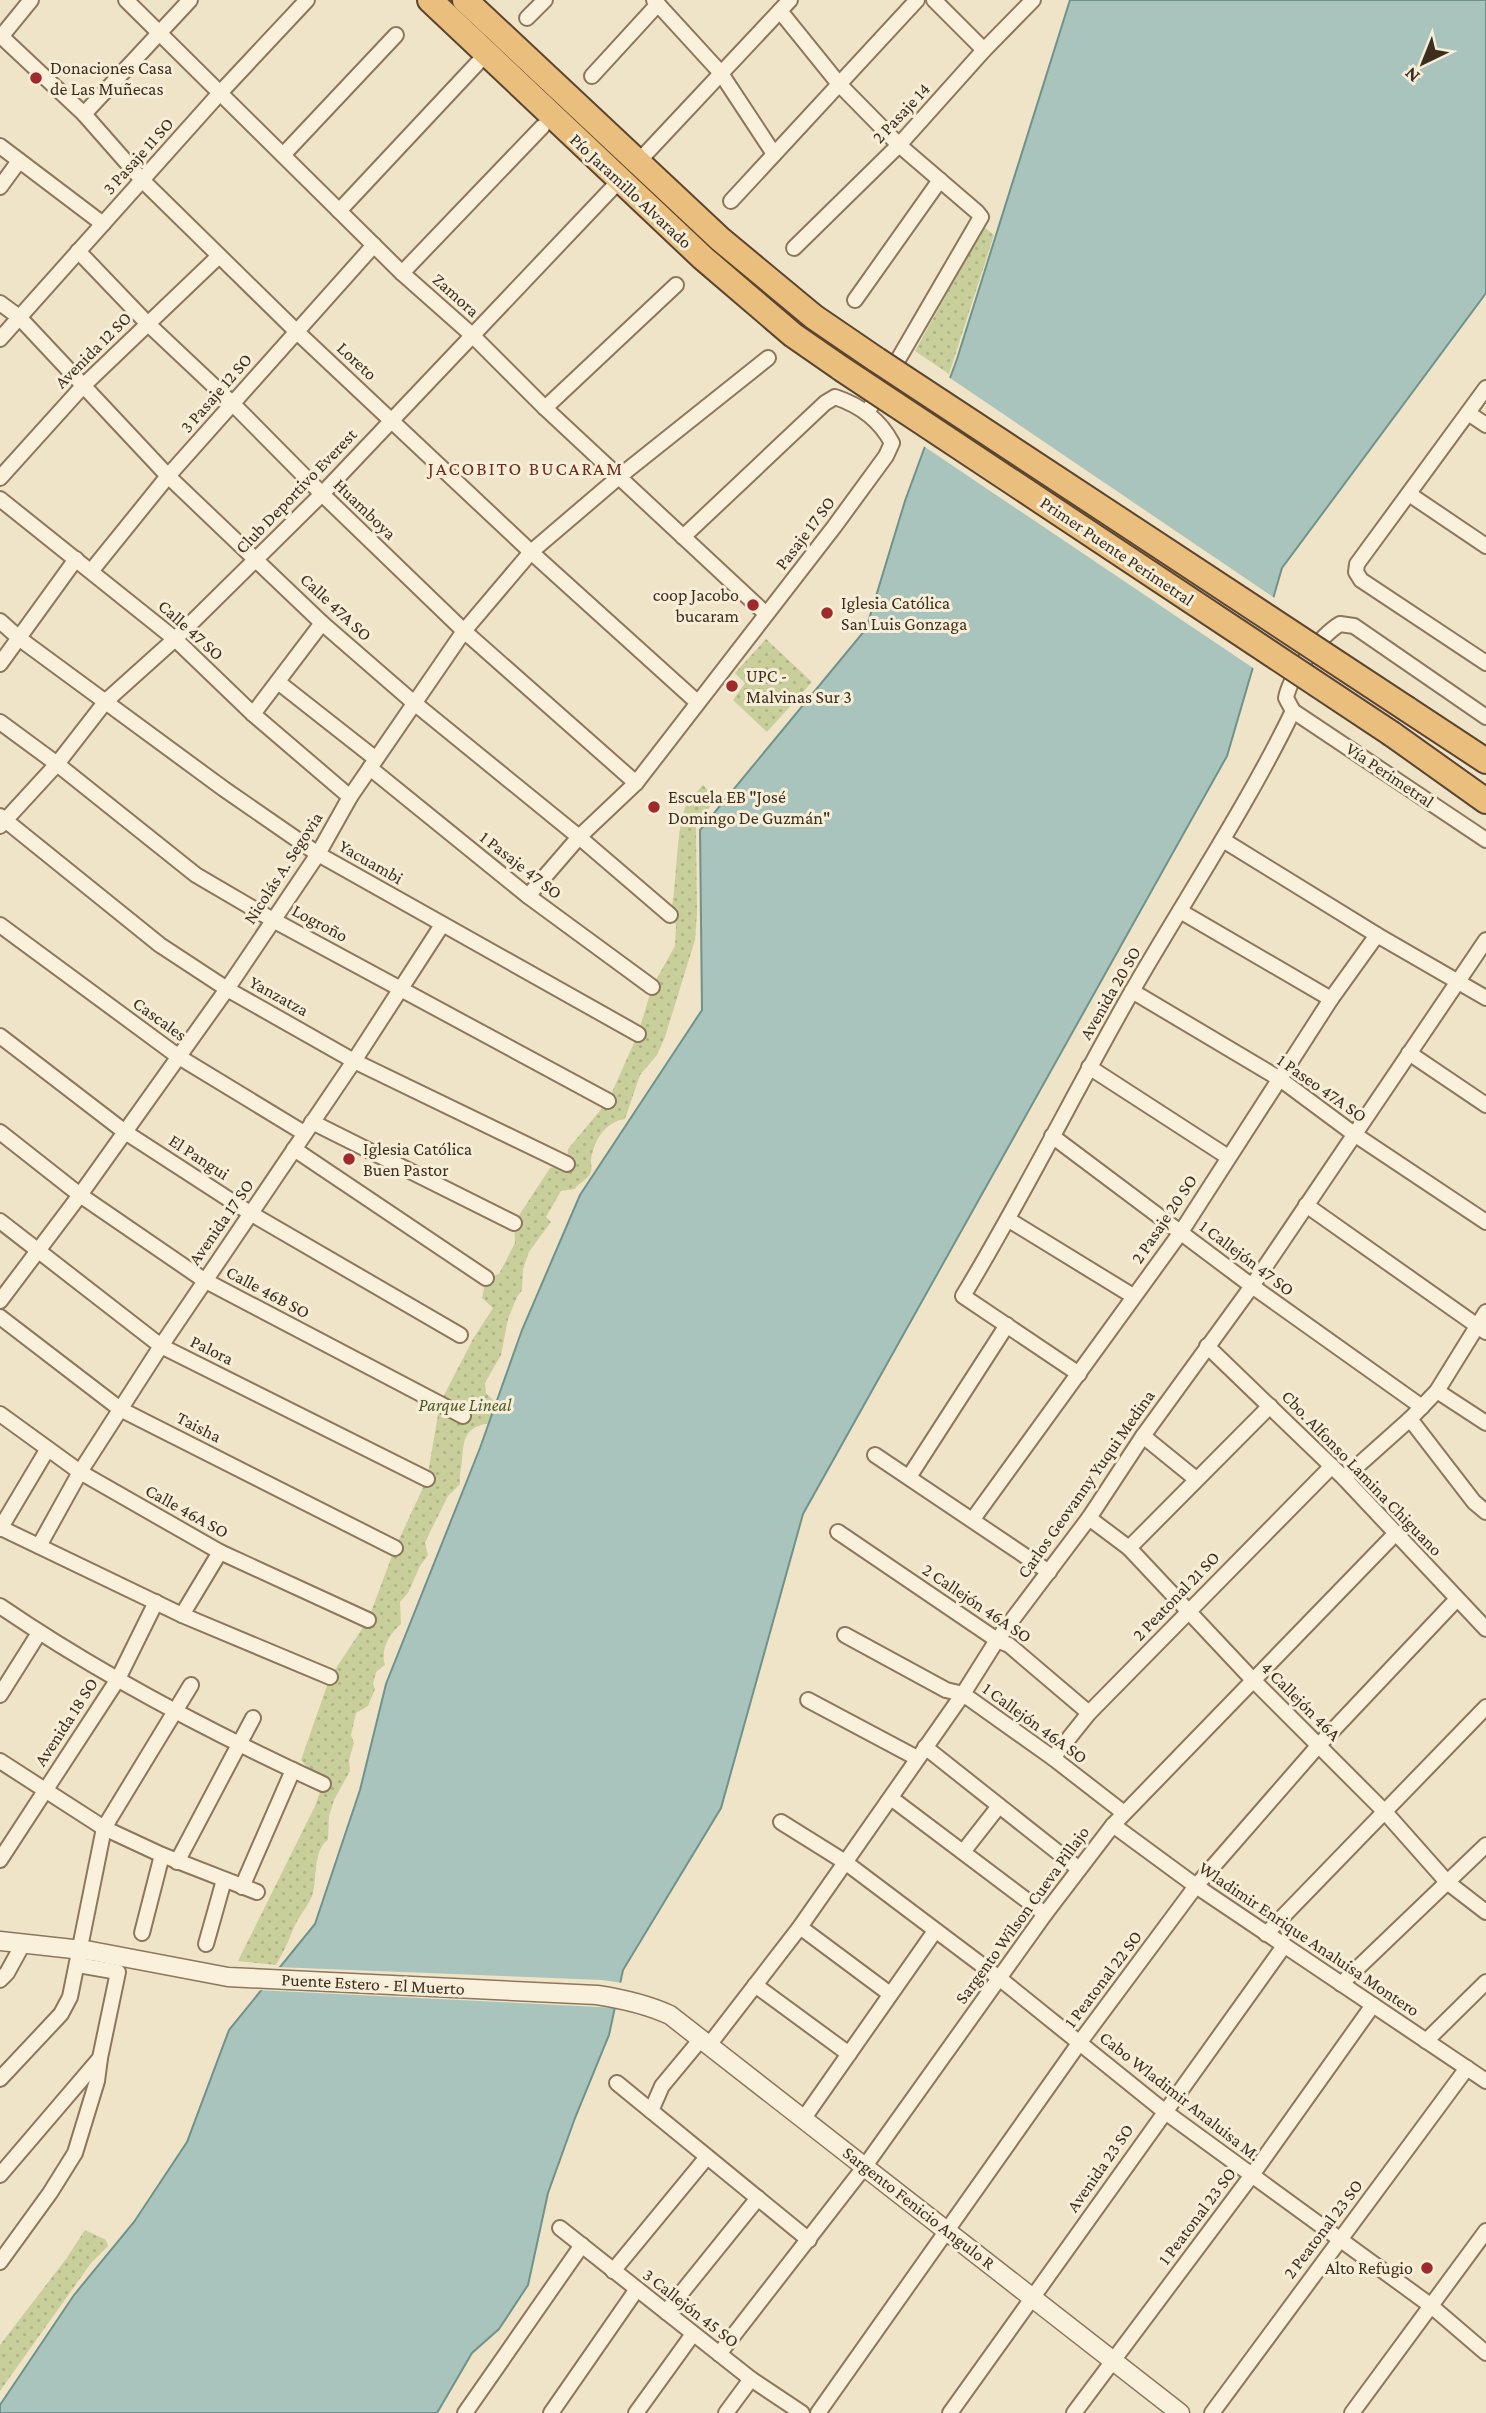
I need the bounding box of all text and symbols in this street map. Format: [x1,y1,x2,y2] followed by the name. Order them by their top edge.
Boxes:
[1388,28,1458,98] north arrow
[50,58,172,99] place label: Donaciones Casa de Las Muñecas
[1400,63,1424,87] text: N
[28,70,44,86] marker: Donaciones Casa de Las Muñecas
[868,79,935,148] street label: 2 Pasaje 14
[98,114,178,199] street label: 3 Pasaje 11 SO
[566,129,696,253] street label: Pío Jaramillo Alvarado
[429,269,483,321] street label: Zamora
[51,308,135,392] street label: Avenida 12 SO
[333,338,381,384] street label: Loreto
[176,349,257,437] street label: 3 Pasaje 12 SO
[231,424,361,558] street label: Club Deportivo Everest
[426,458,624,479] district label: JACOBITO BUCARAM
[330,474,400,544] street label: Huamboya
[1036,492,1198,610] street label: Primer Puente Perimetral
[771,493,840,574] street label: Pasaje 17 SO
[296,569,376,645] street label: Calle 47A SO
[653,585,740,626] place label: coop Jacobo bucaram
[841,593,967,634] place label: Iglesia Católica San Luis Gonzaga
[154,596,228,664] street label: Calle 47 SO
[745,597,761,613] marker: coop Jacobo bucaram
[819,605,835,621] marker: Iglesia Católica San Luis Gonzaga
[746,666,852,707] place label: UPC - Malvinas Sur 3
[724,678,740,694] marker: UPC - Malvinas Sur 3
[1342,738,1438,812] street label: Vía Perimetral
[668,787,830,828] place label: Escuela EB "José Domingo De Guzmán"
[646,799,662,815] marker: Escuela EB "José Domingo De Guzmán"
[239,808,327,928] street label: Nicolás A. Segovia
[475,827,566,904] street label: 1 Pasaje 47 SO
[335,836,407,888] street label: Yacuambi
[289,900,351,946] street label: Logroño
[1075,943,1145,1043] street label: Avenida 20 SO
[246,972,312,1020] street label: Yanzatza
[129,993,191,1045] street label: Cascales
[1274,1050,1370,1126] street label: 1 Paseo 47A SO
[165,1130,233,1184] street label: El Pangui
[363,1139,472,1180] place label: Iglesia Católica Buen Pastor
[341,1151,357,1167] marker: Iglesia Católica Buen Pastor
[1127,1171,1202,1268] street label: 2 Pasaje 20 SO
[184,1175,258,1269] street label: Avenida 17 SO
[1195,1216,1298,1301] street label: 1 Callejón 47 SO
[223,1262,313,1322] street label: Calle 46B SO
[187,1331,237,1369] street label: Palora
[1013,1386,1159,1582] street label: Carlos Geovanny Yuqui Medina
[1278,1386,1446,1560] street label: Cbo. Alfonso Lamina Chiguano
[419,1395,512,1415] park label: Parque Lineal
[173,1407,225,1447] street label: Taisha
[142,1480,232,1542] street label: Calle 46A SO
[1128,1547,1224,1645] street label: 2 Peatonal 21 SO
[918,1559,1035,1648] street label: 2 Callejón 46A SO
[1257,1657,1345,1746] street label: 4 Callejón 46A
[30,1674,102,1770] street label: Avenida 18 SO
[978,1678,1091,1768] street label: 1 Callejón 46A SO
[951,1822,1094,2008] street label: Sargento Wilson Cueva Pillajo
[1195,1858,1423,2020] street label: Wladimir Enrique Analuisa Montero
[1060,1927,1146,2031] street label: 1 Peatonal 22 SO
[281,1969,465,1999] street label: Puente Estero - El Muerto
[1096,2027,1264,2165] street label: Cabo Wladimir Analuisa M.
[1062,2120,1138,2216] street label: Avenida 23 SO
[839,2142,1000,2274] street label: Sargento Fenicio Angulo R
[1154,2164,1240,2268] street label: 1 Peatonal 23 SO
[1279,2176,1367,2282] street label: 2 Peatonal 23 SO
[1325,2258,1413,2278] place label: Alto Refugio
[1419,2260,1435,2276] marker: Alto Refugio
[639,2264,743,2352] street label: 3 Callejón 45 SO

